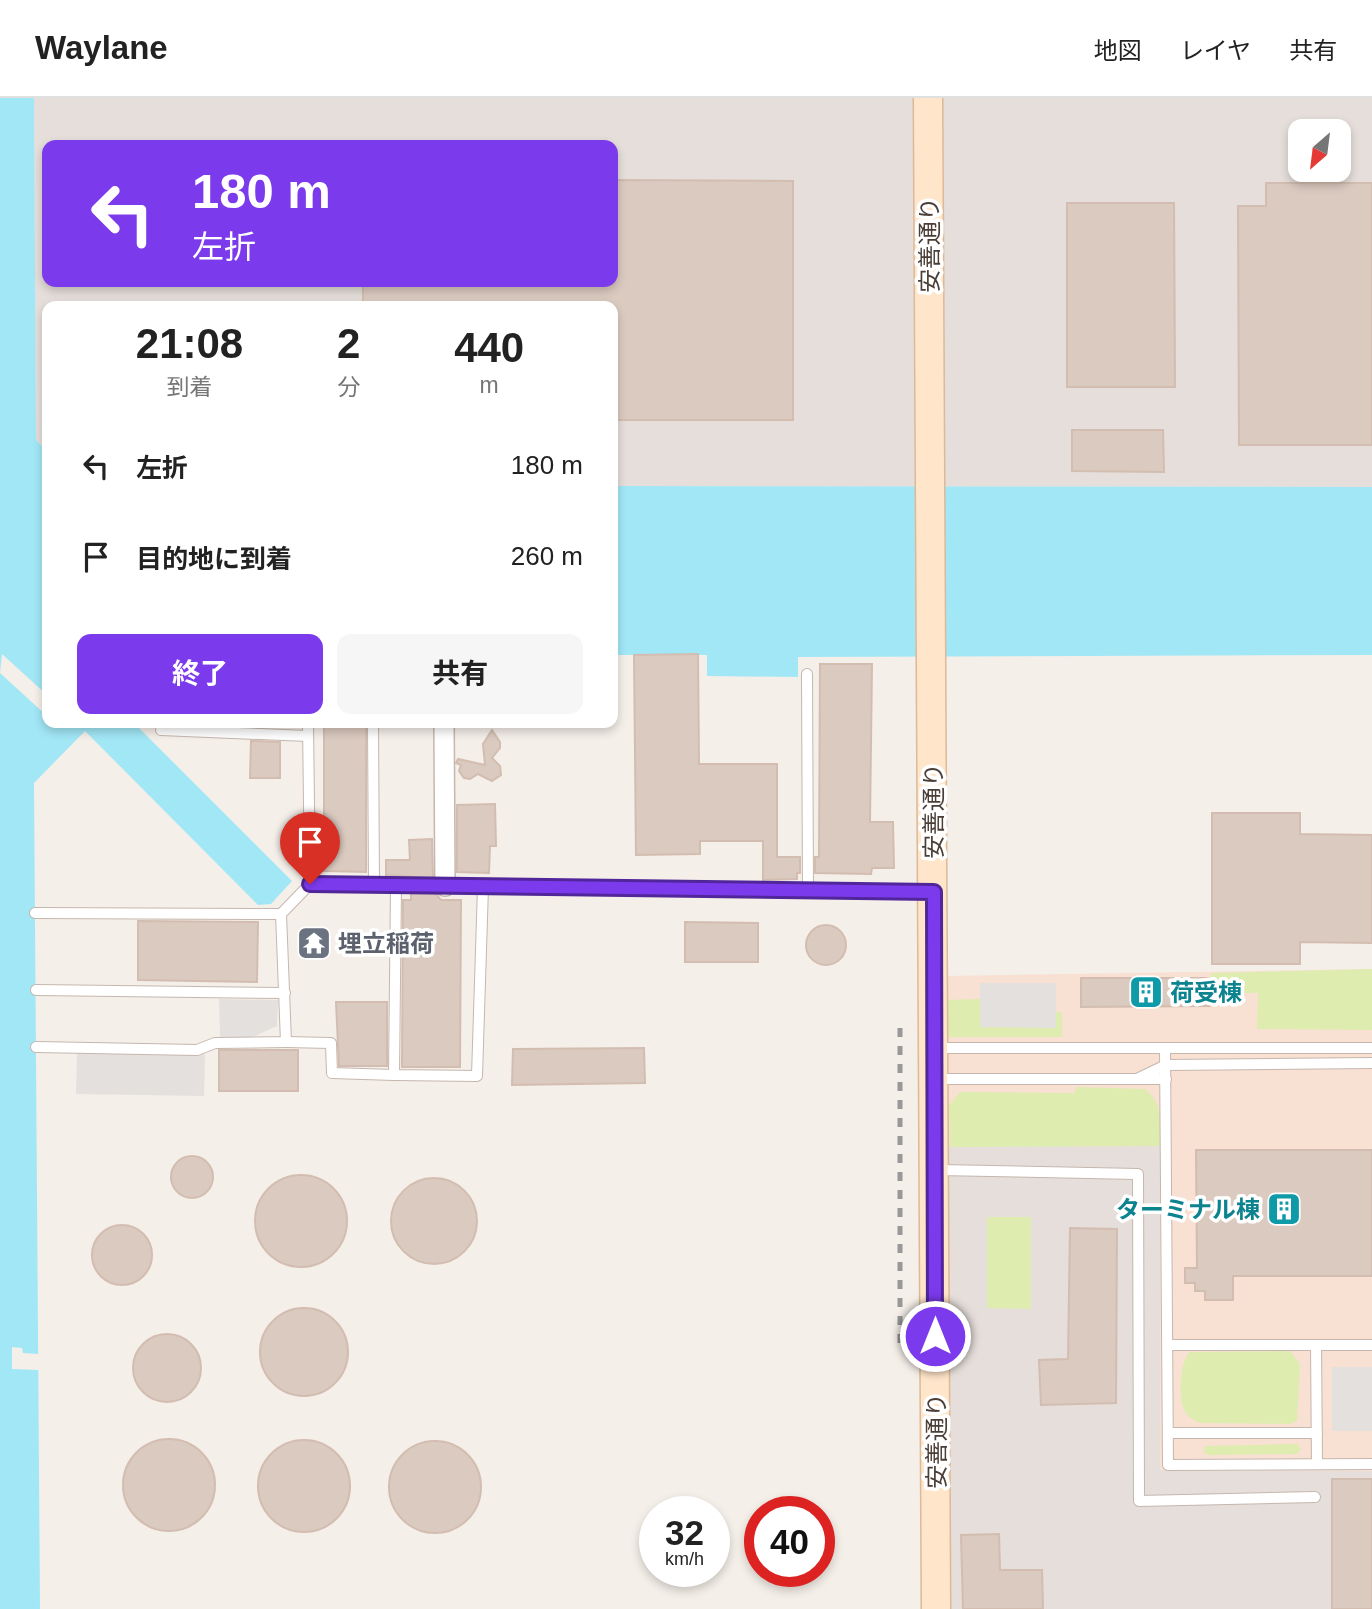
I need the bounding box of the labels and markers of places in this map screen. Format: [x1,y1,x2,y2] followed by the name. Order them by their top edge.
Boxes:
[280,812,340,884] pin
[295,924,333,962] temple icon: 埋立稲荷
[338,930,434,957] place label: 埋立稲荷
[1127,973,1165,1011] building icon: 荷受棟
[1170,979,1242,1006] place label: 荷受棟
[1265,1190,1303,1228] building icon: ターミナル棟
[1116,1196,1260,1223] place label: ターミナル棟

